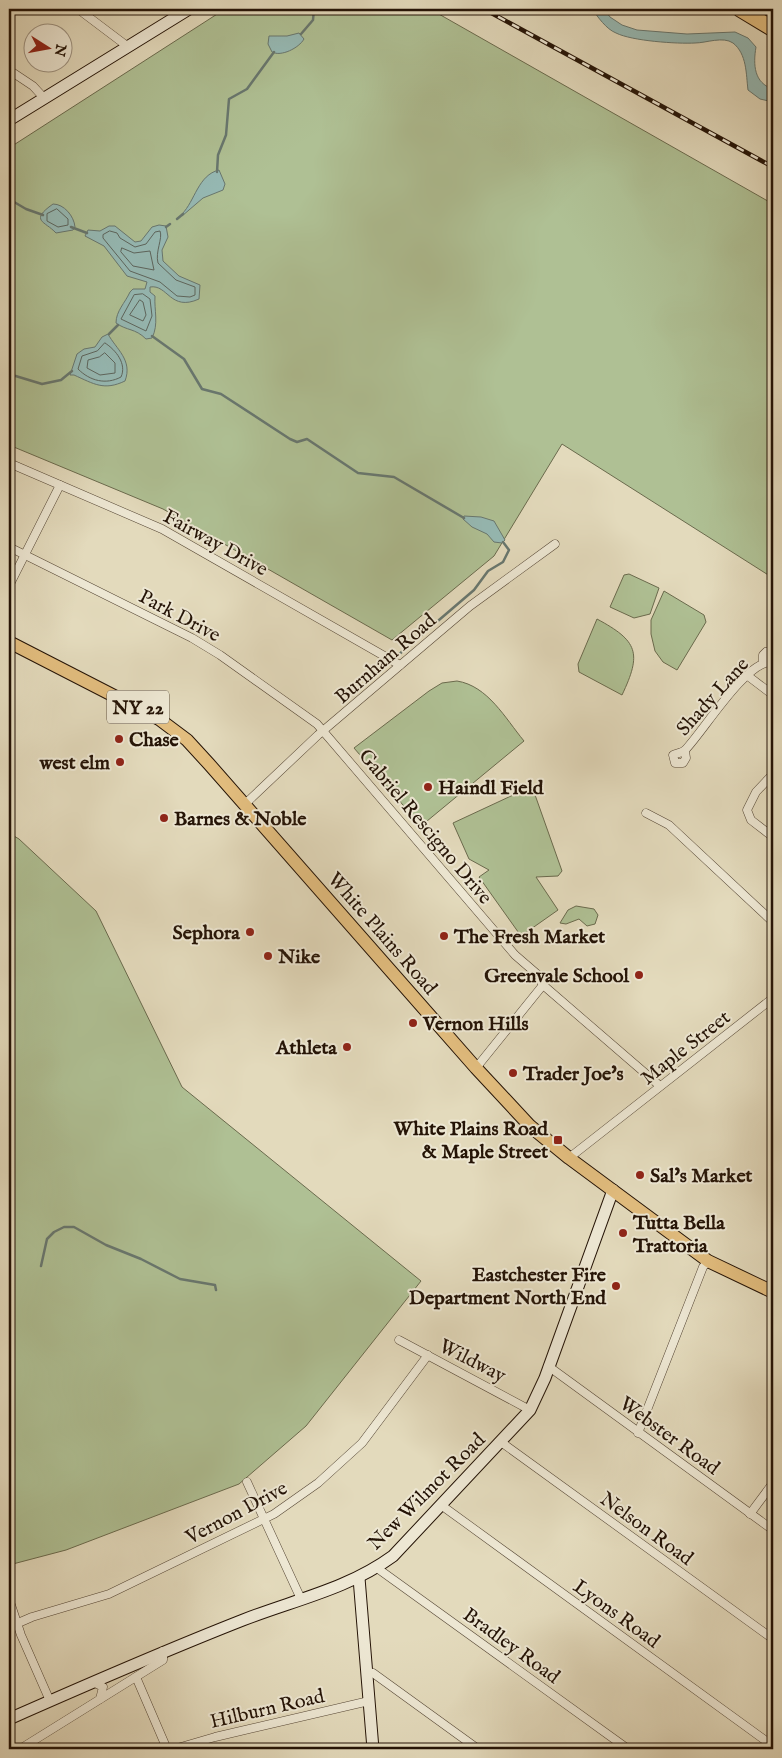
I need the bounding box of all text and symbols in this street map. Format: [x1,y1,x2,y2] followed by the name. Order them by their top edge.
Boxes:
[22,22,72,72] north arrow
[50,42,70,58] text: N
[158,504,272,582] street label: Fairway Drive
[134,584,224,648] street label: Park Drive
[330,608,442,710] street label: Burnham Road
[671,653,755,741] street label: Shady Lane
[107,690,169,724] road number: NY 22
[129,728,180,753] place label: Chase
[113,733,125,745] marker: Chase
[353,744,497,910] street label: Gabriel Rescigno Drive
[38,751,111,776] place label: west elm
[114,756,126,768] marker: west elm
[438,776,545,801] place label: Haindl Field
[422,781,434,793] marker: Haindl Field
[174,807,307,832] place label: Barnes & Noble
[158,812,170,824] marker: Barnes & Noble
[322,867,442,1001] street label: White Plains Road
[173,921,240,946] place label: Sephora
[453,925,605,950] place label: The Fresh Market
[244,926,256,938] marker: Sephora
[438,930,450,942] marker: The Fresh Market
[277,945,321,970] place label: Nike
[262,950,274,962] marker: Nike
[484,964,630,989] place label: Greenvale School
[633,969,645,981] marker: Greenvale School
[636,1005,736,1091] street label: Maple Street
[422,1012,529,1037] place label: Vernon Hills
[407,1017,419,1029] marker: Vernon Hills
[275,1036,337,1061] place label: Athleta
[341,1041,353,1053] marker: Athleta
[522,1062,624,1087] place label: Trader Joe's
[507,1067,519,1079] marker: Trader Joe's
[392,1117,549,1165] place label: White Plains Road & Maple Street
[552,1134,564,1146] marker: White Plains Road & Maple Street
[650,1164,753,1189] place label: Sal's Market
[634,1169,646,1181] marker: Sal's Market
[632,1211,725,1259] place label: Tutta Bella Trattoria
[617,1227,629,1239] marker: Tutta Bella Trattoria
[409,1263,607,1311] place label: Eastchester Fire Department North End
[610,1280,622,1292] marker: Eastchester Fire Department North End
[435,1334,510,1389] street label: Wildway
[614,1391,724,1481] street label: Webster Road
[363,1428,491,1556] street label: New Wilmot Road
[181,1476,292,1551] street label: Vernon Drive
[595,1487,698,1572] street label: Nelson Road
[568,1574,665,1654] street label: Lyons Road
[458,1603,565,1690] street label: Bradley Road
[208,1684,327,1735] street label: Hilburn Road

